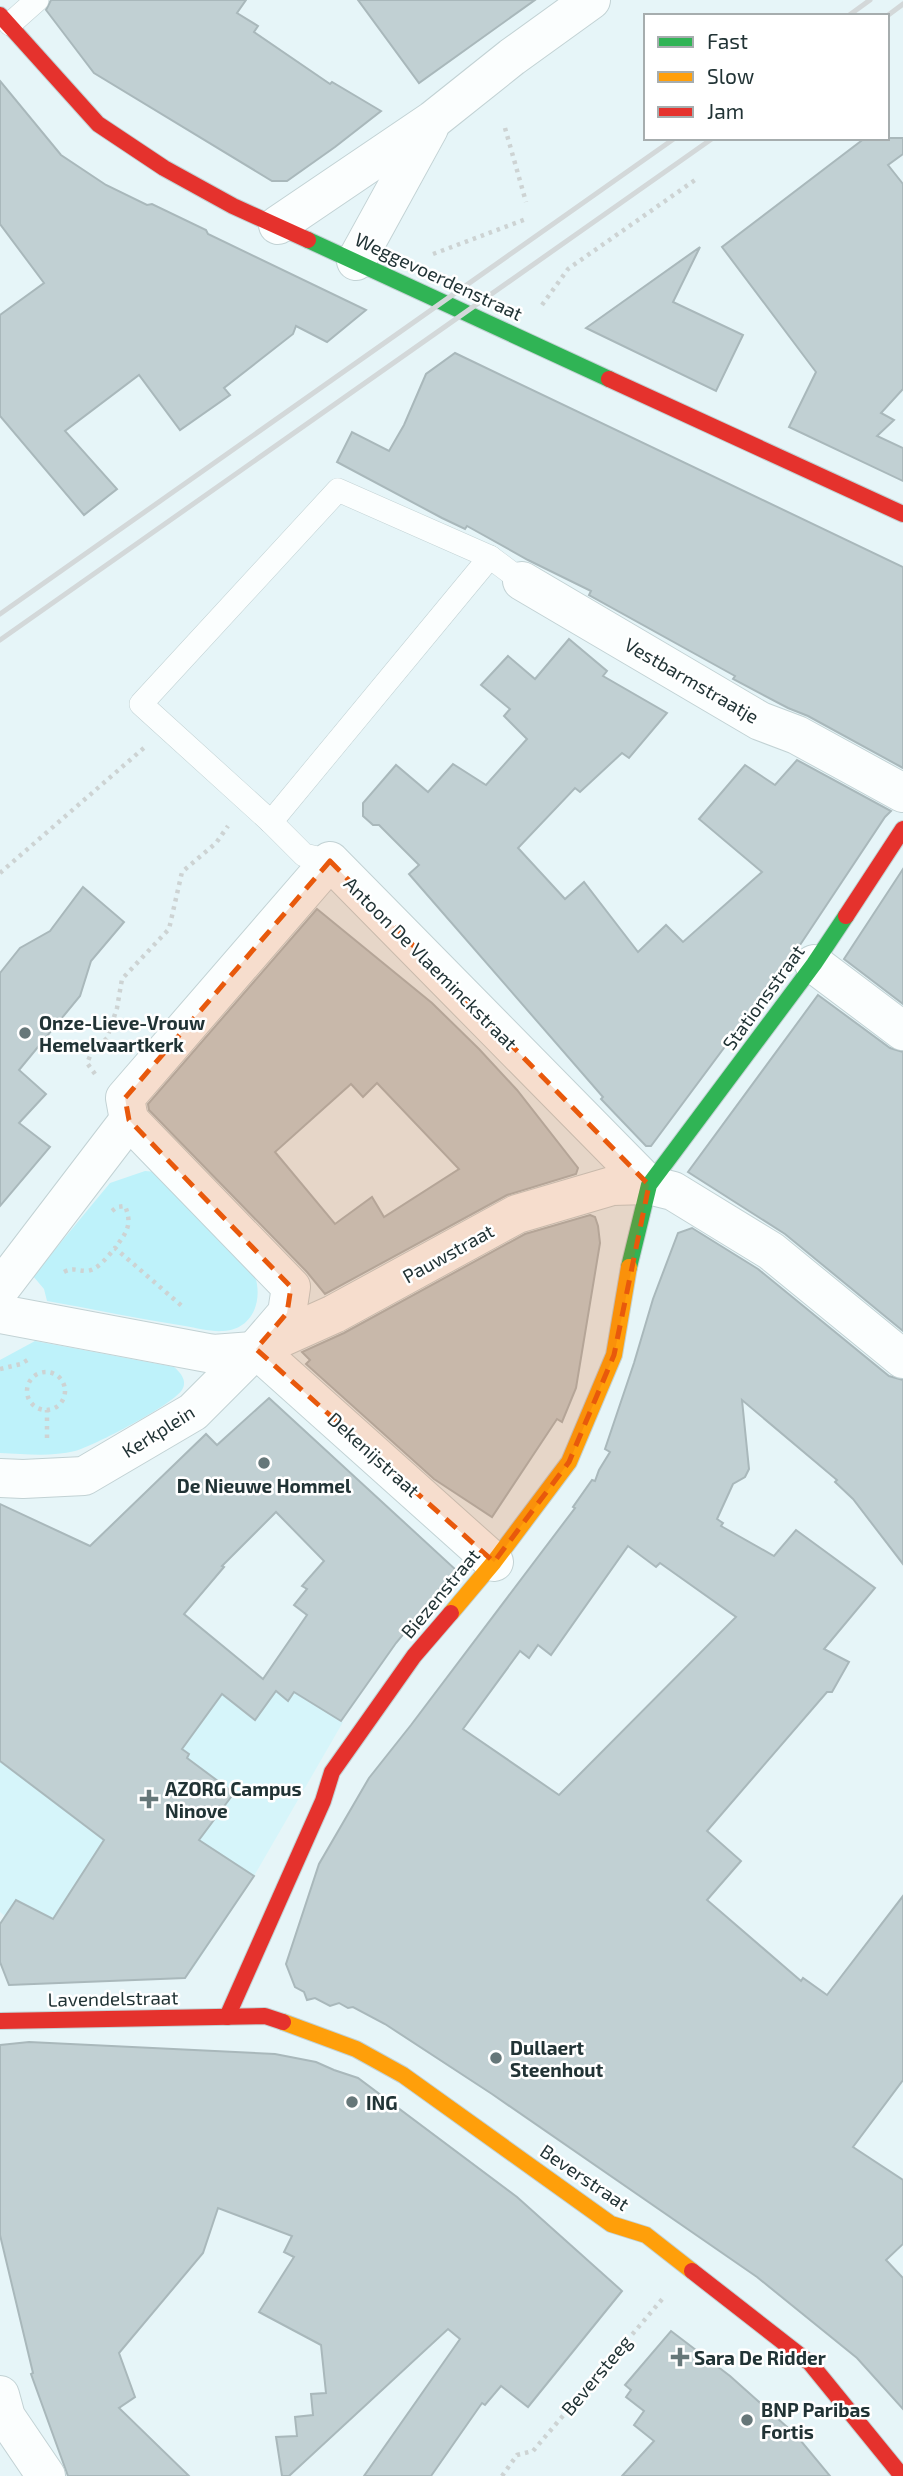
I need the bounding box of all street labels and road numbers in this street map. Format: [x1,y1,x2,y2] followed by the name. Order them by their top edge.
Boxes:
[352,227,526,325] street label: Weggevoerdenstraat
[621,632,763,728] street label: Vestbarmstraatje
[340,872,522,1054] street label: Antoon De Vlaeminckstraat
[717,940,809,1054] street label: Stationsstraat
[398,1219,498,1287] street label: Pauwstraat
[118,1400,198,1462] street label: Kerkplein
[323,1407,425,1501] street label: Dekenijstraat
[396,1543,484,1643] street label: Biezenstraat
[47,1985,179,2011] street label: Lavendelstraat
[536,2139,634,2215] street label: Beverstraat
[556,2330,636,2420] street label: Beversteeg

